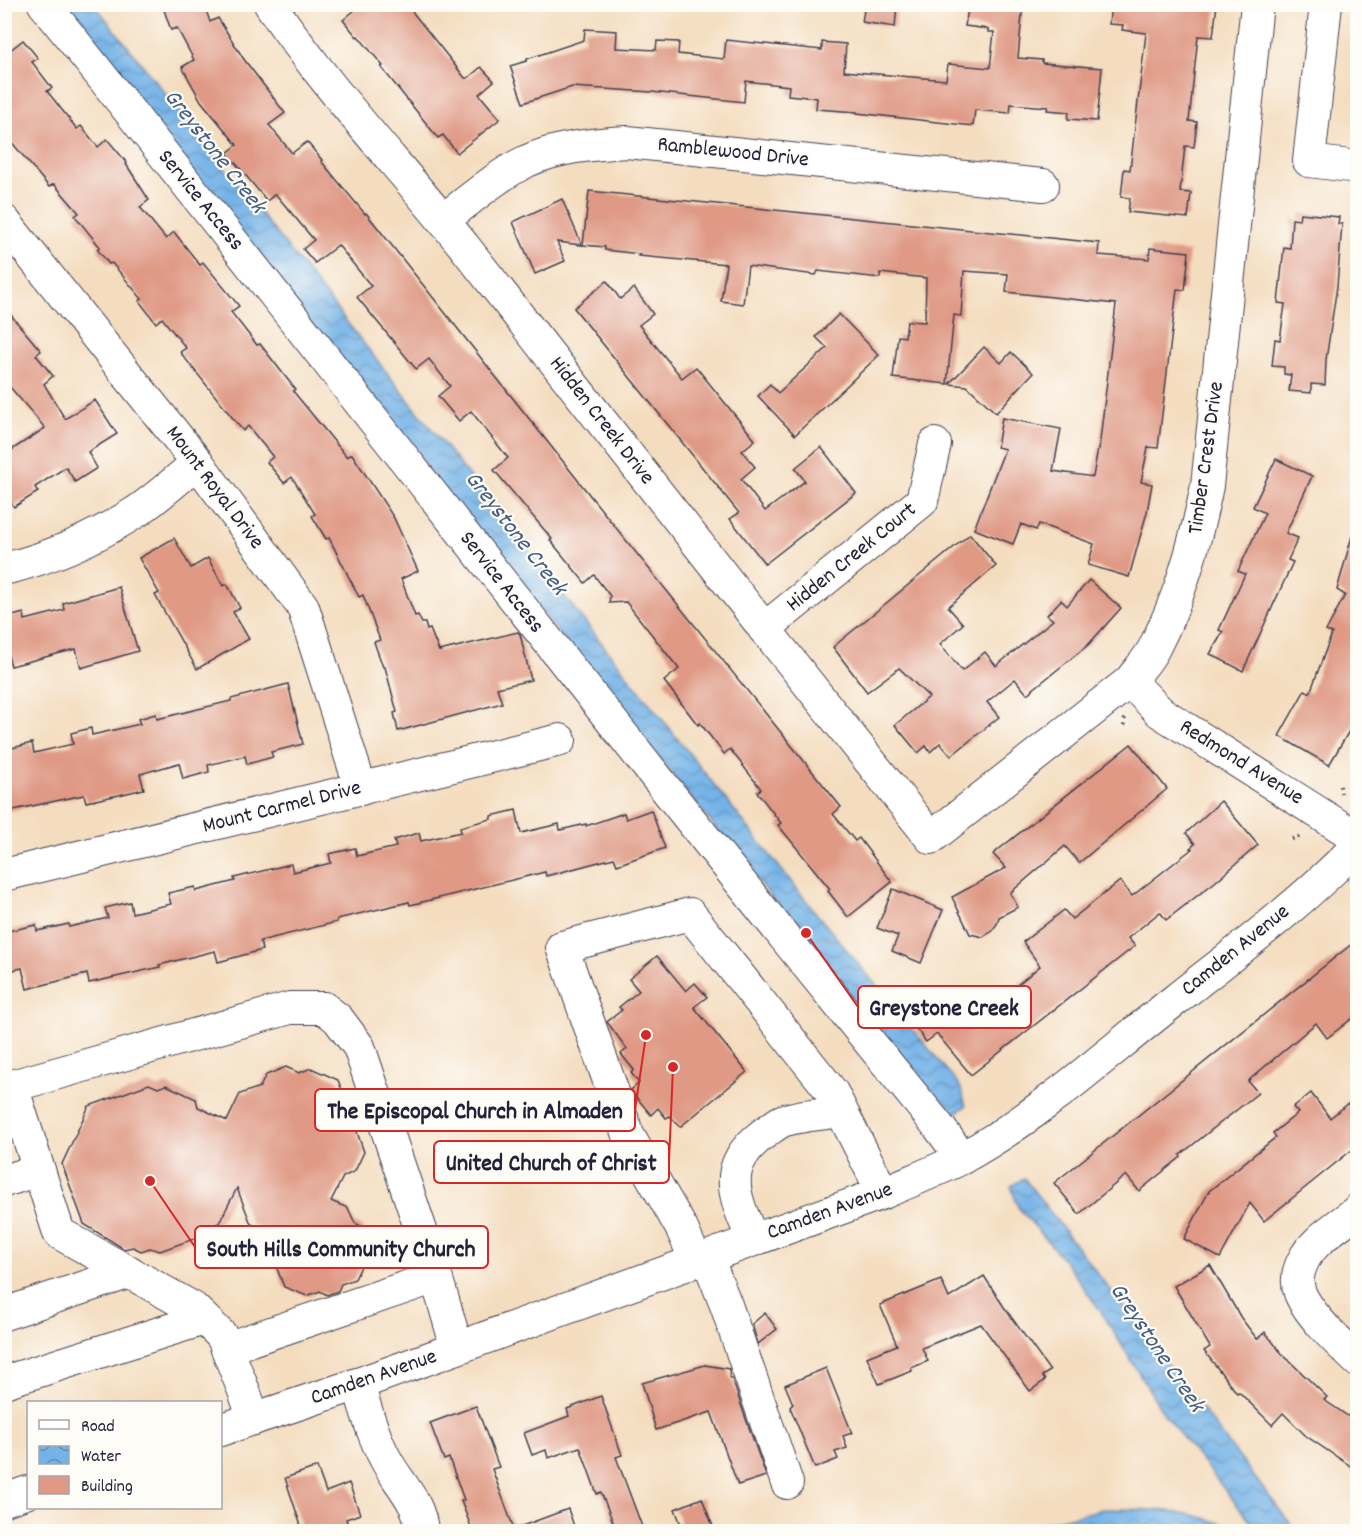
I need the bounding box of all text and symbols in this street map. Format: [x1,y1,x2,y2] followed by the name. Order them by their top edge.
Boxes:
[154,83,275,223] water label: Greystone Creek
[656,130,810,176] street label: Ramblewood Drive
[149,144,251,258] street label: Service Access
[541,350,661,492] street label: Hidden Creek Drive
[1181,380,1233,536] street label: Timber Crest Drive
[157,420,271,556] street label: Mount Royal Drive
[455,465,576,605] water label: Greystone Creek
[780,496,924,620] street label: Hidden Creek Court
[451,525,551,641] street label: Service Access
[1173,712,1309,814] street label: Redmond Avenue
[200,773,364,843] street label: Mount Carmel Drive
[1175,898,1297,1004] street label: Camden Avenue
[858,986,1031,1028] callout: Greystone Creek
[869,993,1019,1027] text: Greystone Creek
[315,1089,635,1131] callout: The Episcopal Church in Almaden
[327,1096,623,1130] text: The Episcopal Church in Almaden
[434,1141,669,1183] callout: United Church of Christ
[445,1148,657,1182] text: United Church of Christ
[763,1175,897,1249] street label: Camden Avenue
[195,1226,488,1268] callout: South Hills Community Church
[207,1234,475,1268] text: South Hills Community Church
[1100,1276,1213,1421] water label: Greystone Creek
[307,1342,441,1414] street label: Camden Avenue
[27,1401,222,1509] legend
[81,1415,115,1440] text: Road
[81,1445,121,1470] text: Water
[81,1475,133,1500] text: Building

